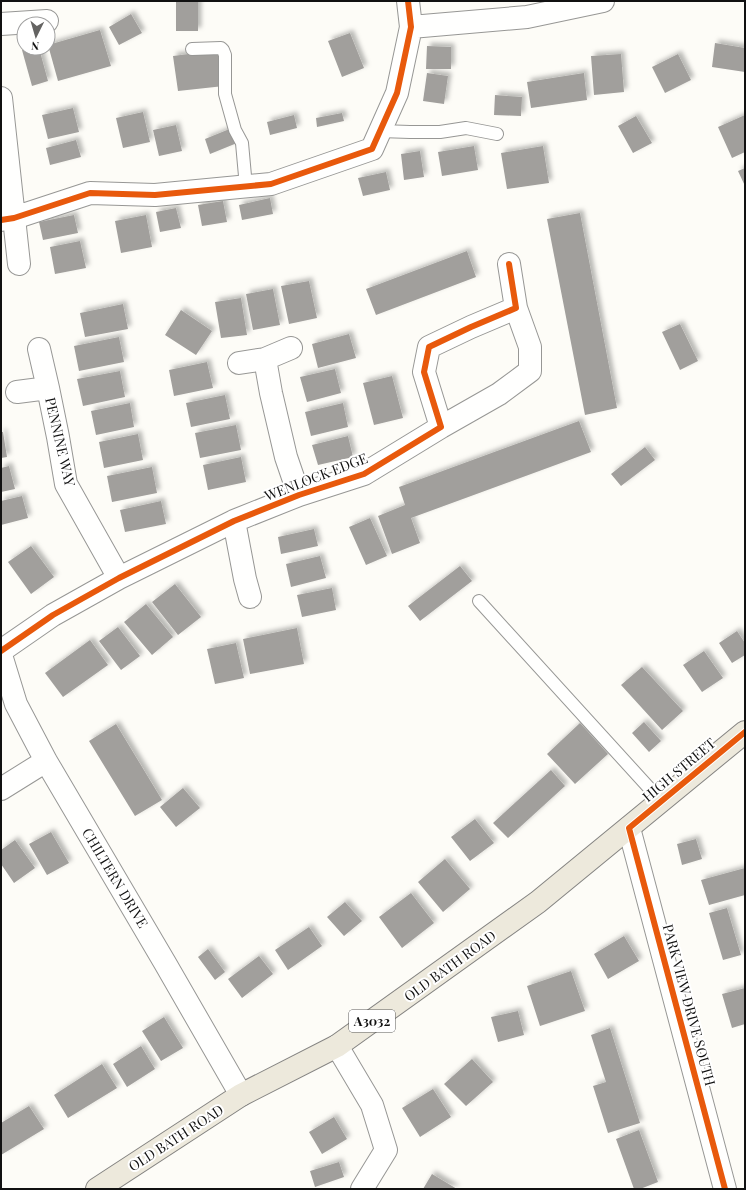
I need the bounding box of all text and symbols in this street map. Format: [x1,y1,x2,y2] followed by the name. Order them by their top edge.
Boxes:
[16,16,56,56] north arrow
[30,39,40,54] text: N
[41,395,80,489] street label: PENNINE WAY
[261,448,370,505] street label: WENLOCK EDGE
[638,733,720,806] street label: HIGH STREET
[78,824,153,931] street label: CHILTERN DRIVE
[659,922,720,1088] street label: PARK VIEW DRIVE SOUTH
[400,926,500,1005] street label: OLD BATH ROAD
[349,1010,395,1032] road number: A3032
[125,1100,227,1175] street label: OLD BATH ROAD

